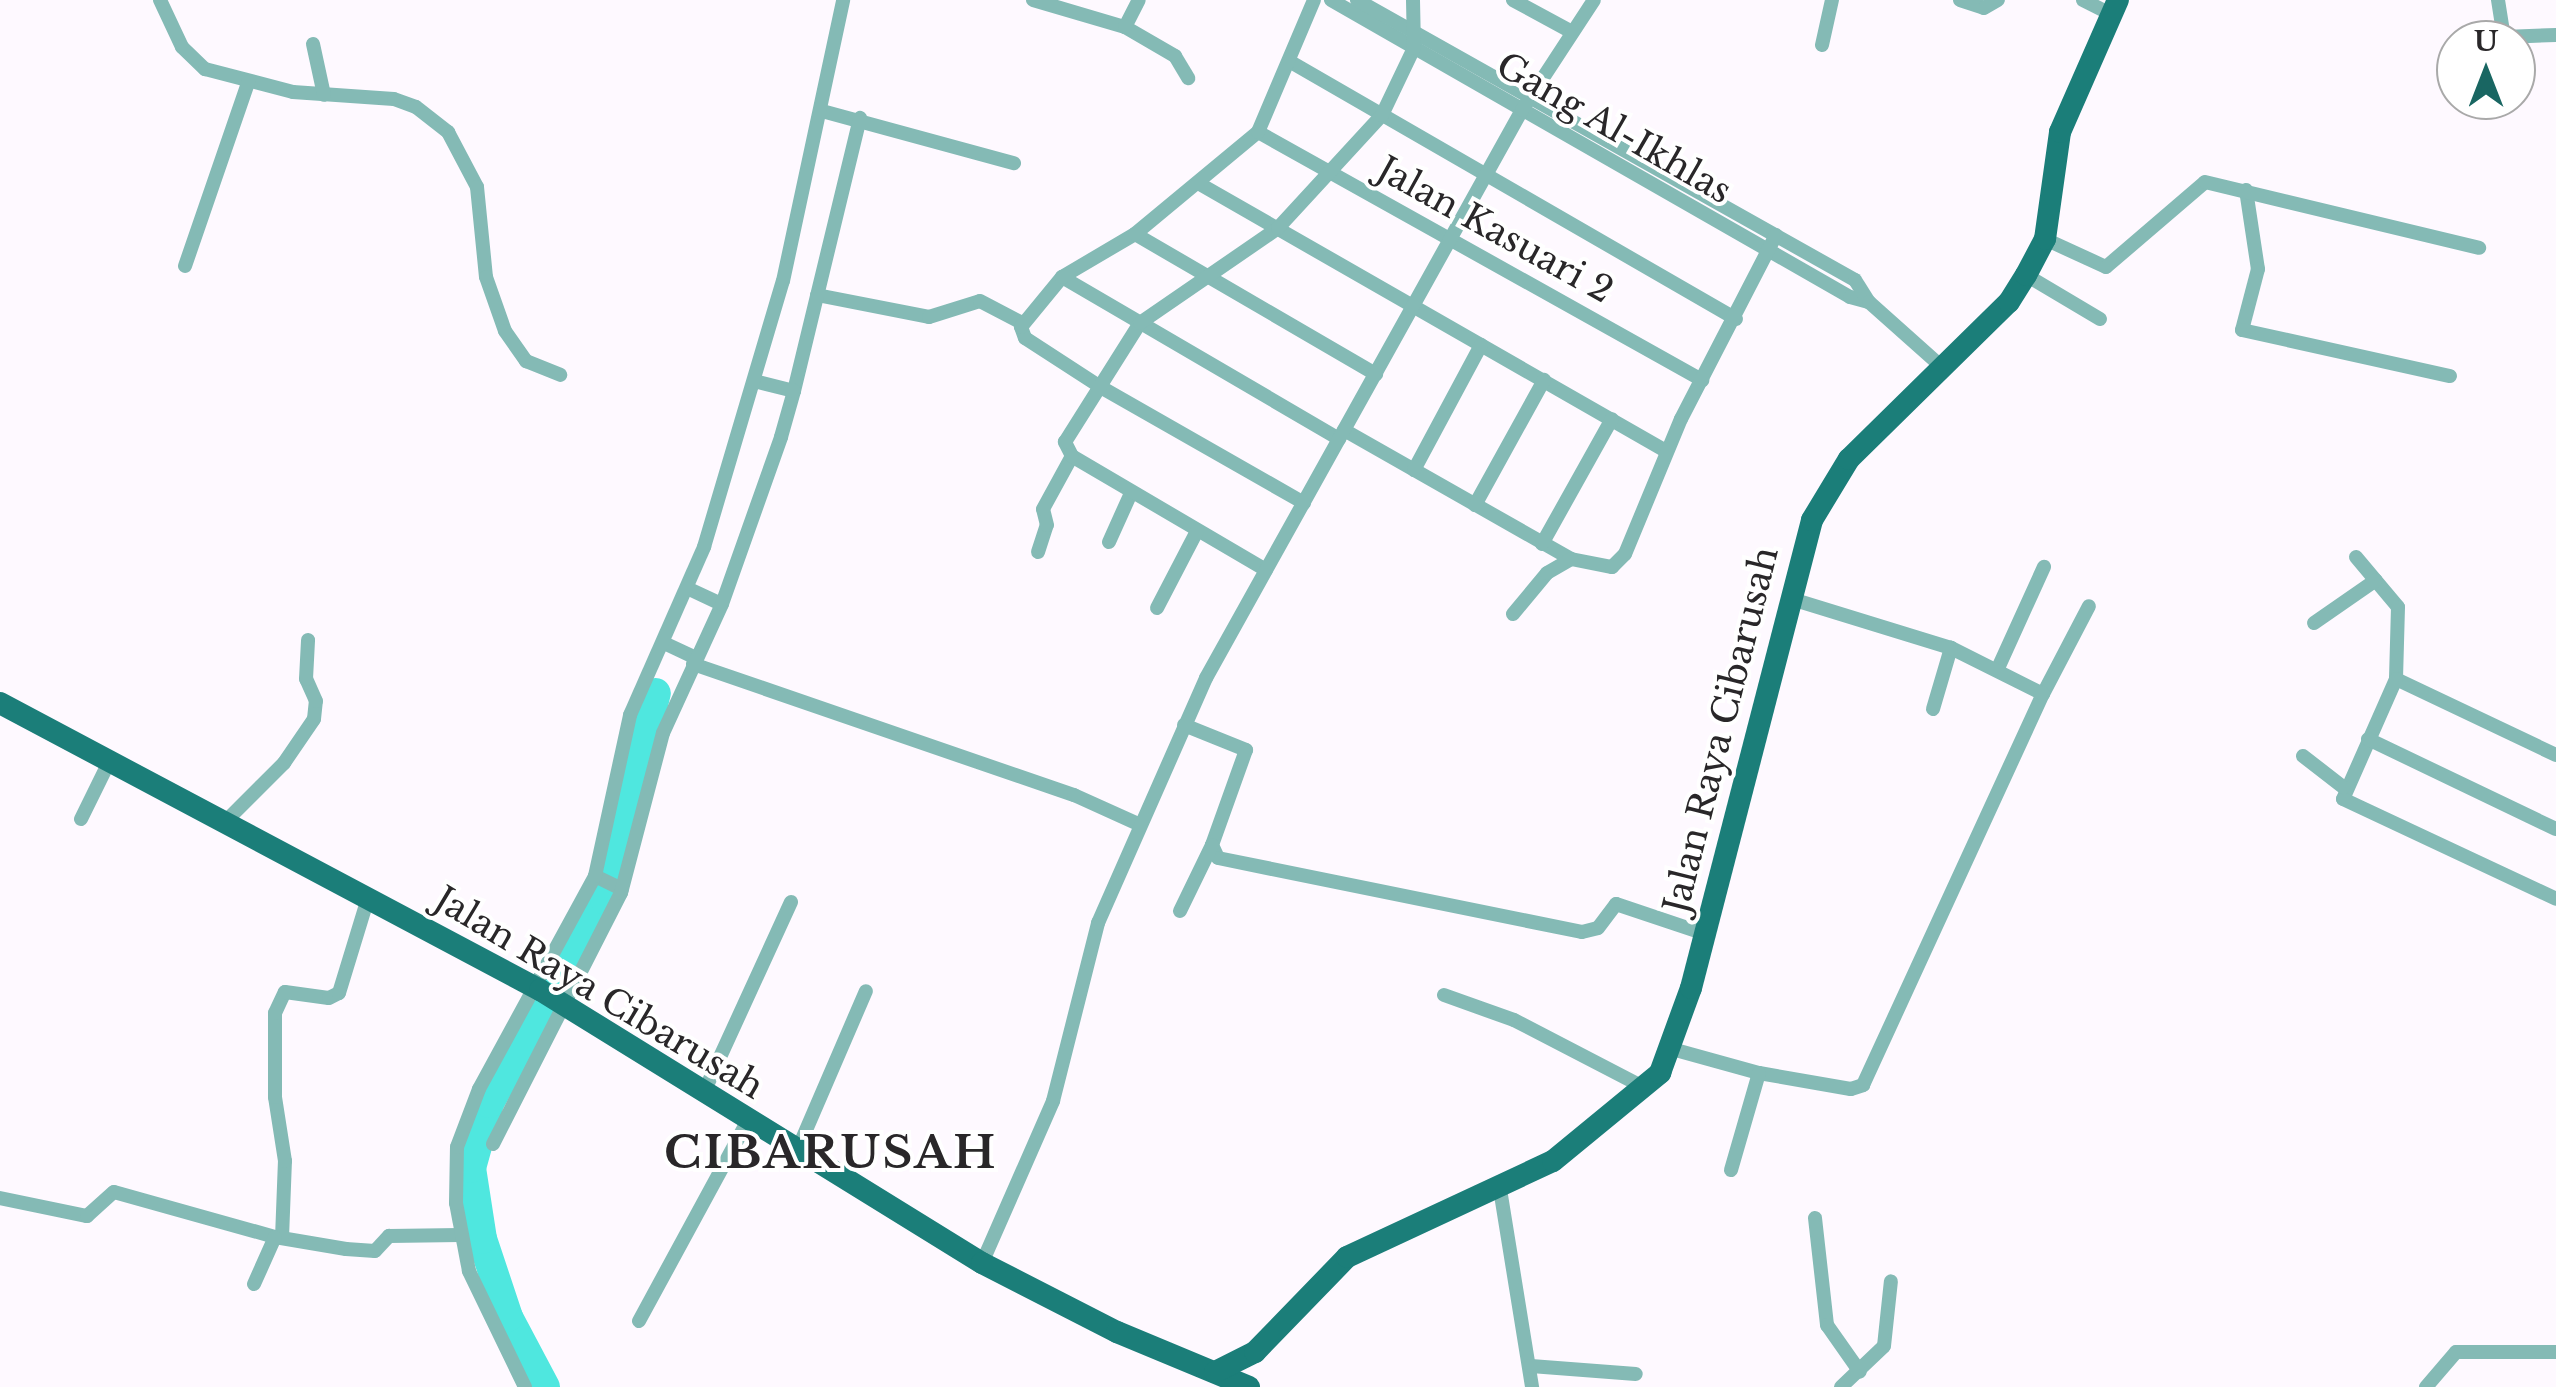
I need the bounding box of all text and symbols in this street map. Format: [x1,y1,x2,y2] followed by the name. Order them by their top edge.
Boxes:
[2436,20,2536,120] north arrow
[2474,24,2498,59] text: U
[1488,43,1740,213] street label: Gang Al-Ikhlas
[1370,148,1620,312] street label: Jalan Kasuari 2
[1655,542,1787,918] street label: Jalan Raya Cibarusah
[427,878,771,1108] street label: Jalan Raya Cibarusah
[664,1126,998,1180] district label: CIBARUSAH

